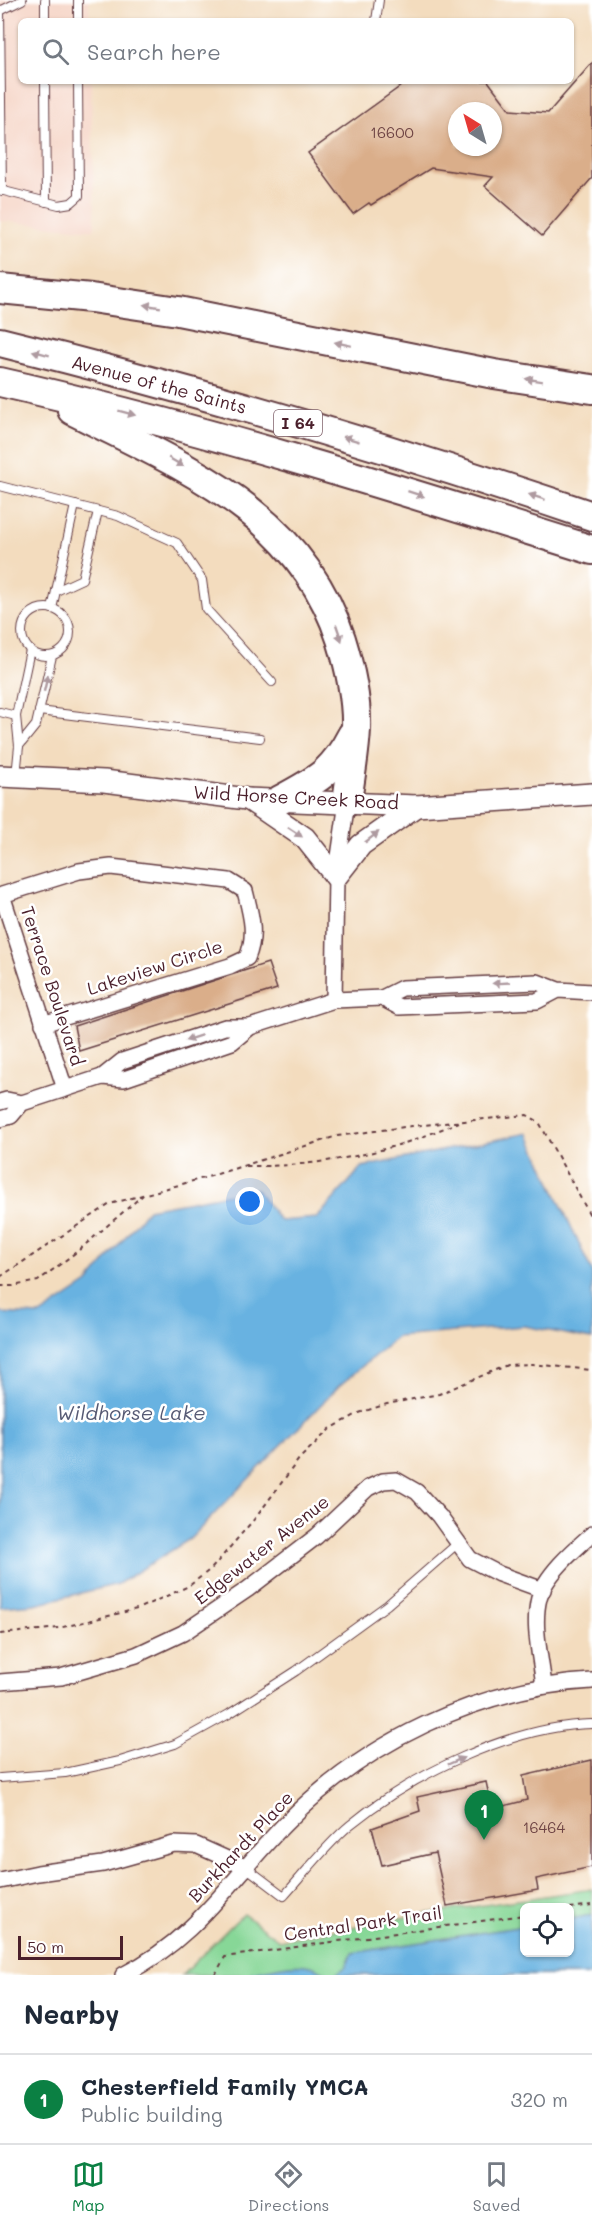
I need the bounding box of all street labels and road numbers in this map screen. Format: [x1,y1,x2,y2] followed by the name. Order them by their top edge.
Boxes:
[69,349,249,419] street label: Avenue of the Saints
[274,410,322,436] road number: I 64
[193,780,399,814] street label: Wild Horse Creek Road
[16,903,90,1069] street label: Terrace Boulevard
[84,934,225,1000] street label: Lakeview Circle
[189,1489,334,1609] street label: Edgewater Avenue
[183,1786,298,1907] street label: Burkhardt Place
[282,1900,443,1946] street label: Central Park Trail

